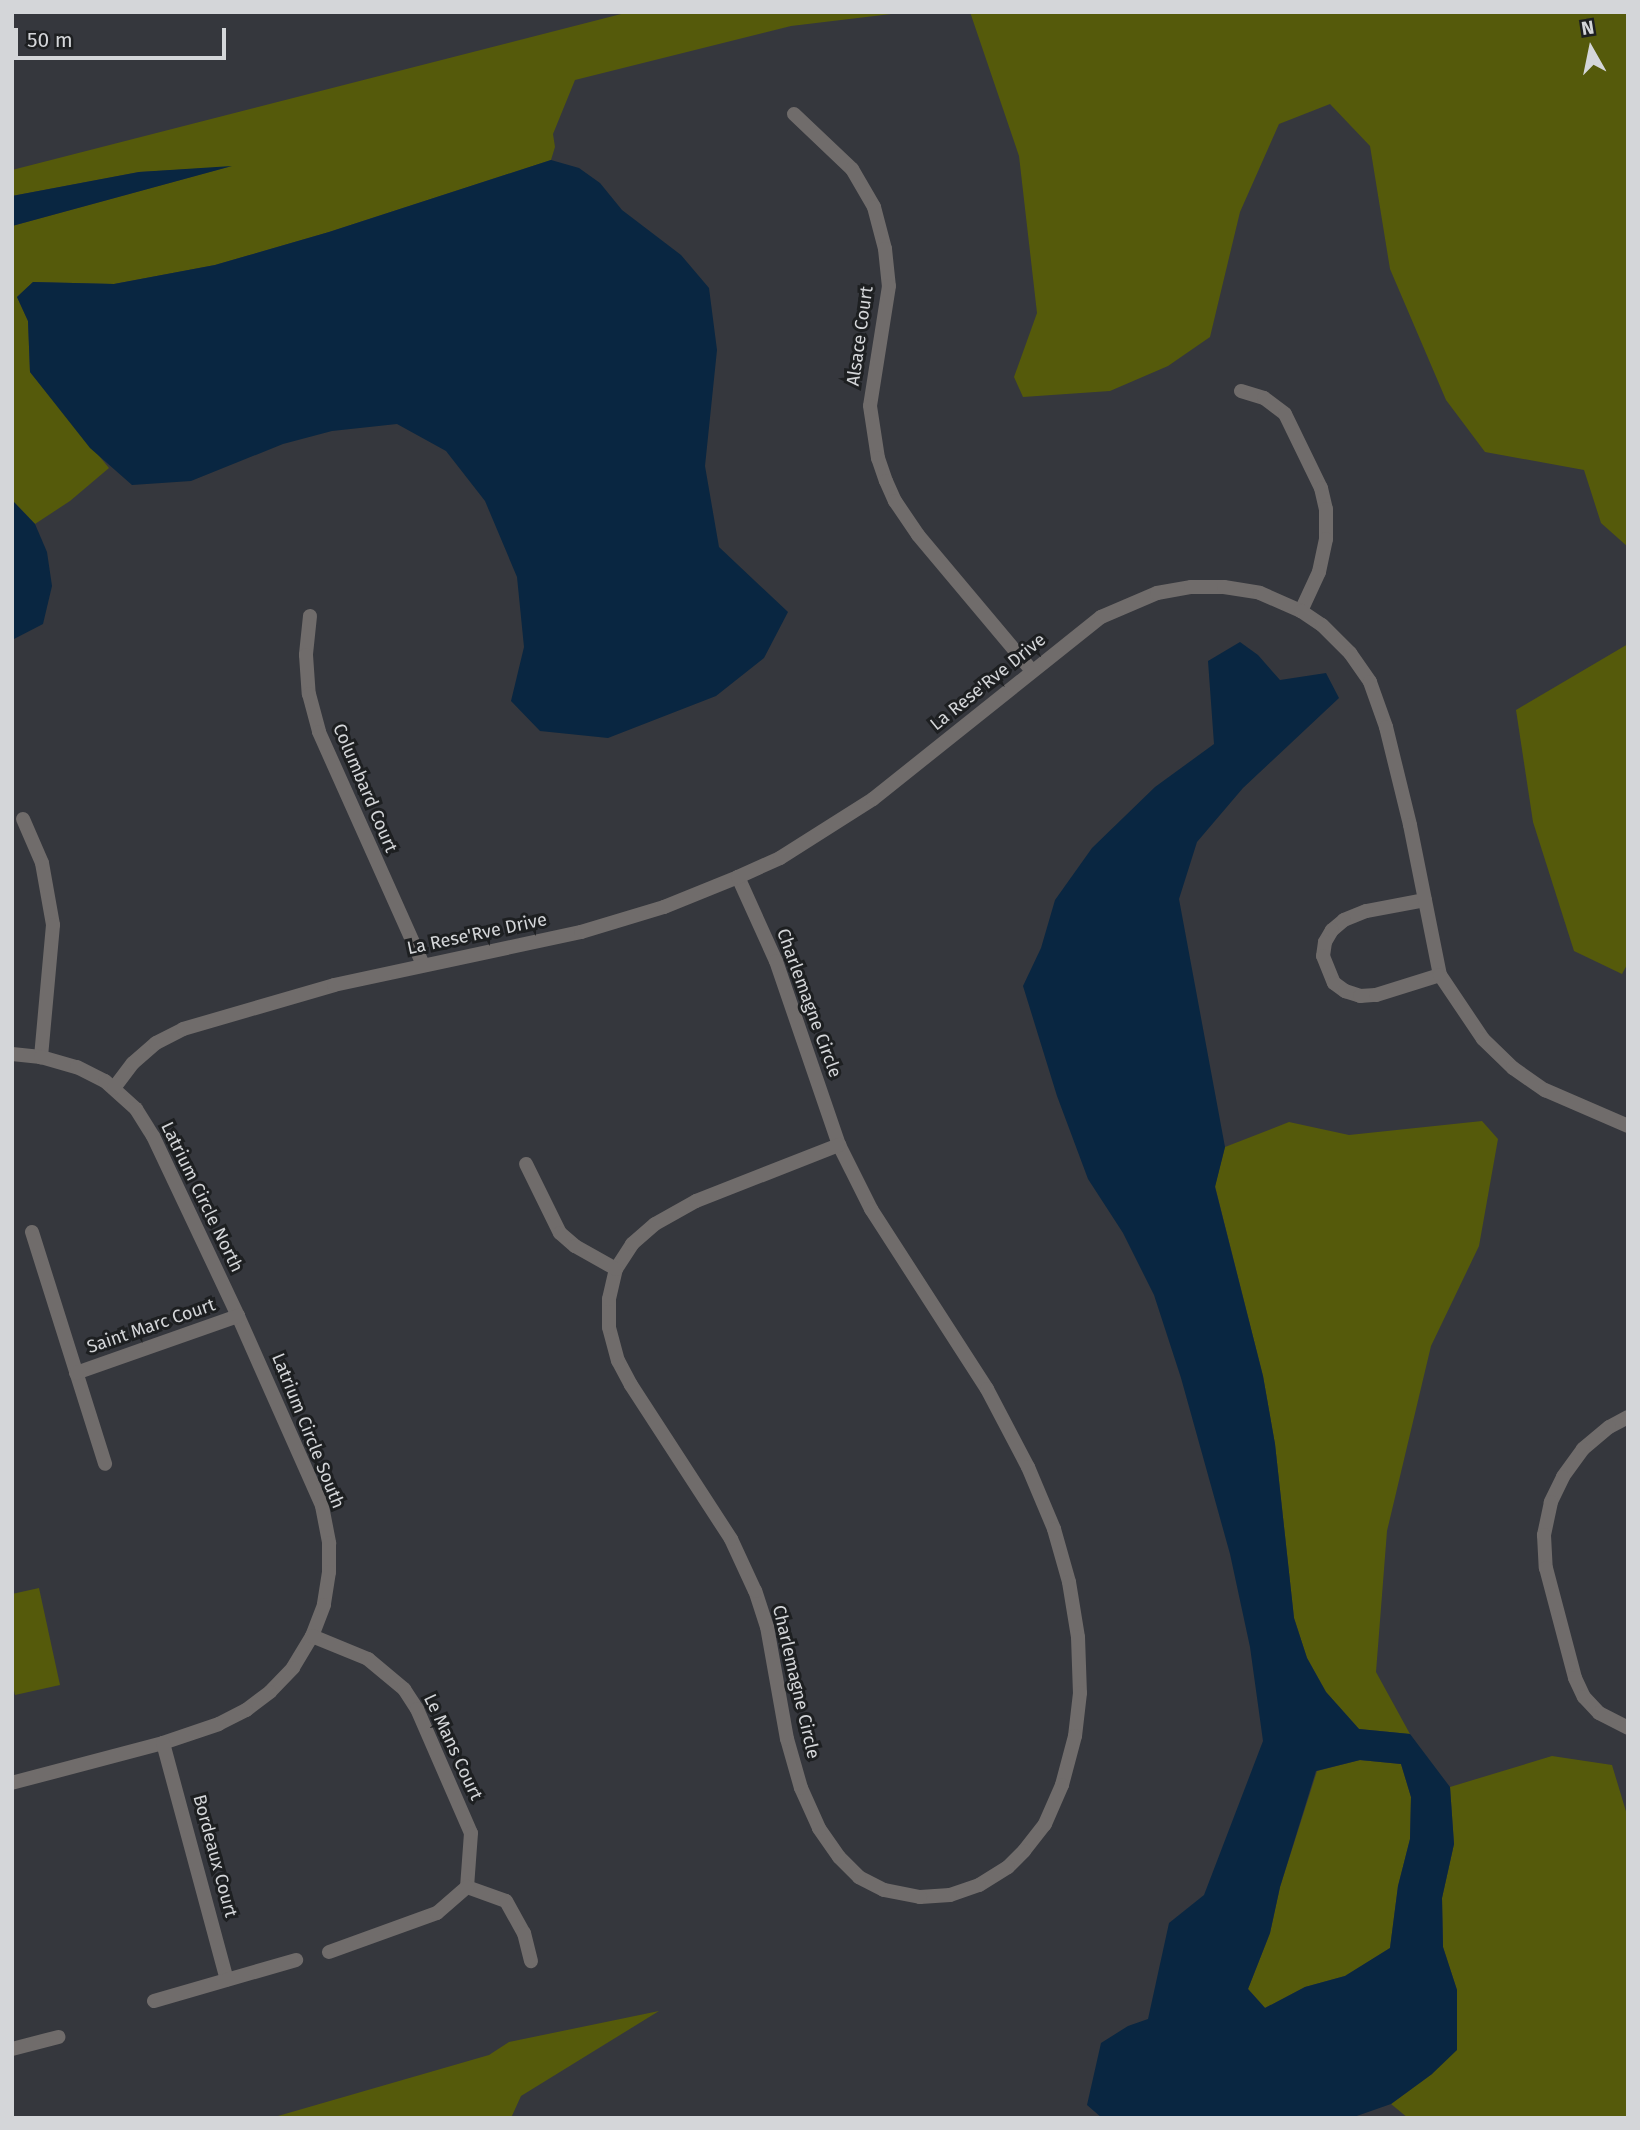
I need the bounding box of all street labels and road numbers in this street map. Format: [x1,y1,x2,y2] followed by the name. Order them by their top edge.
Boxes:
[842,285,878,387] street label: Alsace Court
[926,629,1050,735] street label: La Rese'Rve Drive
[328,720,402,856] street label: Columbard Court
[405,909,549,959] street label: La Rese'Rve Drive
[772,926,846,1080] street label: Charlemagne Circle
[156,1118,248,1276] street label: Latrium Circle North
[84,1294,218,1358] street label: Saint Marc Court
[267,1350,349,1512] street label: Latrium Circle South
[768,1603,824,1761] street label: Charlemagne Circle
[419,1690,487,1804] street label: Le Mans Court
[188,1792,242,1920] street label: Bordeaux Court

